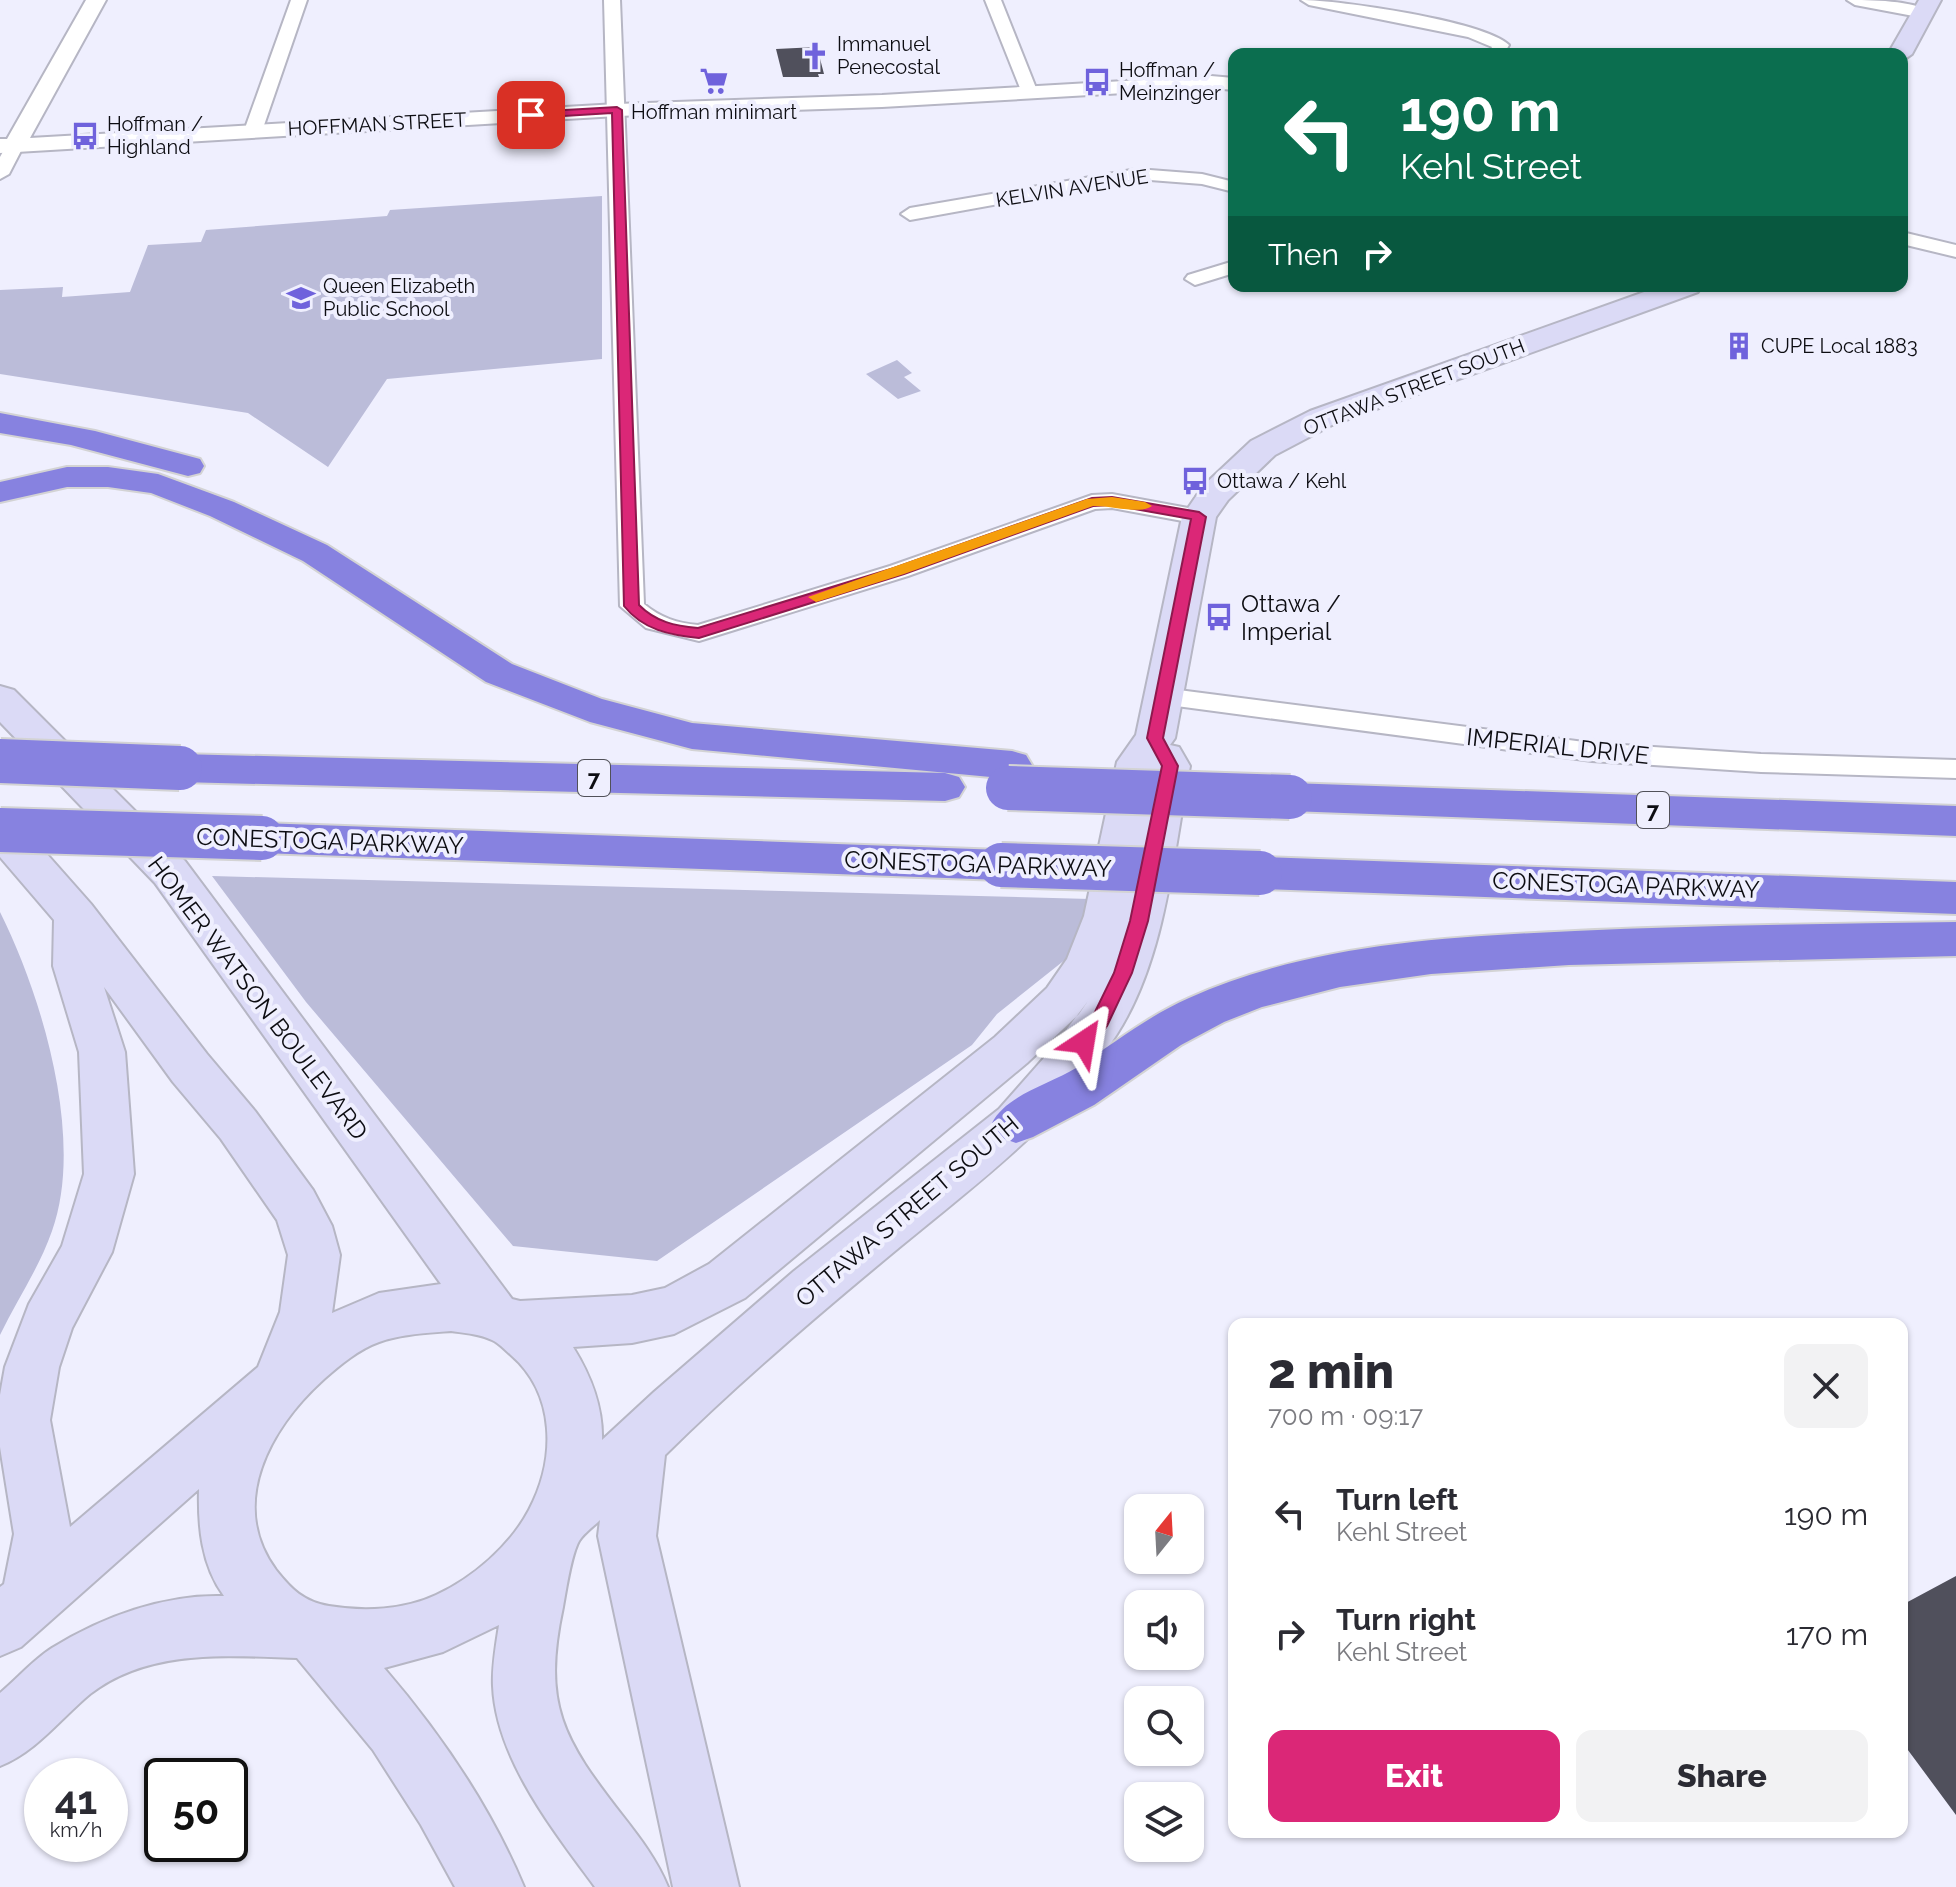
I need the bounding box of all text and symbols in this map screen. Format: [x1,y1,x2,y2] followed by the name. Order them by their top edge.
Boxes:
[837,32,940,79] place label: Immanuel Penecostal
[800,41,830,71] church icon: Immanuel Penecostal
[1119,58,1221,105] place label: Hoffman / Meinzinger
[699,66,729,96] supermarket icon: Hoffman minimart
[1082,67,1112,97] bus stop icon: Hoffman / Meinzinger
[1400,78,1561,144] text: 190 m
[1268,80,1372,184] icon: left
[497,81,565,149] pin
[509,93,553,137] icon: arrive
[631,100,797,124] place label: Hoffman minimart
[287,107,467,141] street label: HOFFMAN STREET
[107,112,203,159] place label: Hoffman / Highland
[70,121,100,151] bus stop icon: Hoffman / Highland
[1400,145,1582,187] text: Kehl Street
[994,164,1150,212] street label: KELVIN AVENUE
[1355,232,1399,276] icon: right
[1268,237,1339,272] text: Then
[323,274,475,321] place label: Queen Elizabeth Public School
[286,283,316,313] school or university icon: Queen Elizabeth Public School
[1724,331,1754,361] building icon: CUPE Local 1883
[1300,334,1528,440] street label: OTTAWA STREET SOUTH
[1761,334,1918,358] place label: CUPE Local 1883
[1180,466,1210,496] bus stop icon: Ottawa / Kehl
[1217,469,1347,493] place label: Ottawa / Kehl
[1241,589,1341,646] place label: Ottawa / Imperial
[1204,602,1234,632] bus stop icon: Ottawa / Imperial
[1465,722,1651,770] street label: IMPERIAL DRIVE
[578,760,610,796] road number: 7
[1637,792,1669,828] road number: 7
[196,822,465,860] street label: CONESTOGA PARKWAY
[844,845,1113,883] street label: CONESTOGA PARKWAY
[142,851,374,1145] street label: HOMER WATSON BOULEVARD
[1492,866,1761,904] street label: CONESTOGA PARKWAY
[1042,1000,1126,1084] position arrow
[790,1109,1024,1313] street label: OTTAWA STREET SOUTH
[1268,1343,1394,1399] text: 2 min
[1784,1344,1868,1428] button: close
[1268,1401,1423,1431] text: 700 m · 09:17
[1336,1482,1458,1517] text: Turn left
[1268,1492,1312,1536] icon: left
[1124,1494,1204,1574] north arrow
[1124,1494,1204,1862] map controls
[1784,1497,1868,1532] text: 190 m
[1336,1517,1467,1547] text: Kehl Street
[1124,1590,1204,1670] button: sound
[1336,1602,1476,1637] text: Turn right
[1268,1612,1312,1656] icon: right
[1786,1617,1868,1652] text: 170 m
[1336,1637,1467,1667] text: Kehl Street
[1124,1686,1204,1766] button: search
[1268,1730,1560,1822] button: Exit
[1576,1730,1868,1822] button: Share
[144,1758,248,1862] speed limit sign: 50
[55,1776,97,1823] text: 41
[1124,1782,1204,1862] button: layers
[50,1818,102,1842] text: km/h

